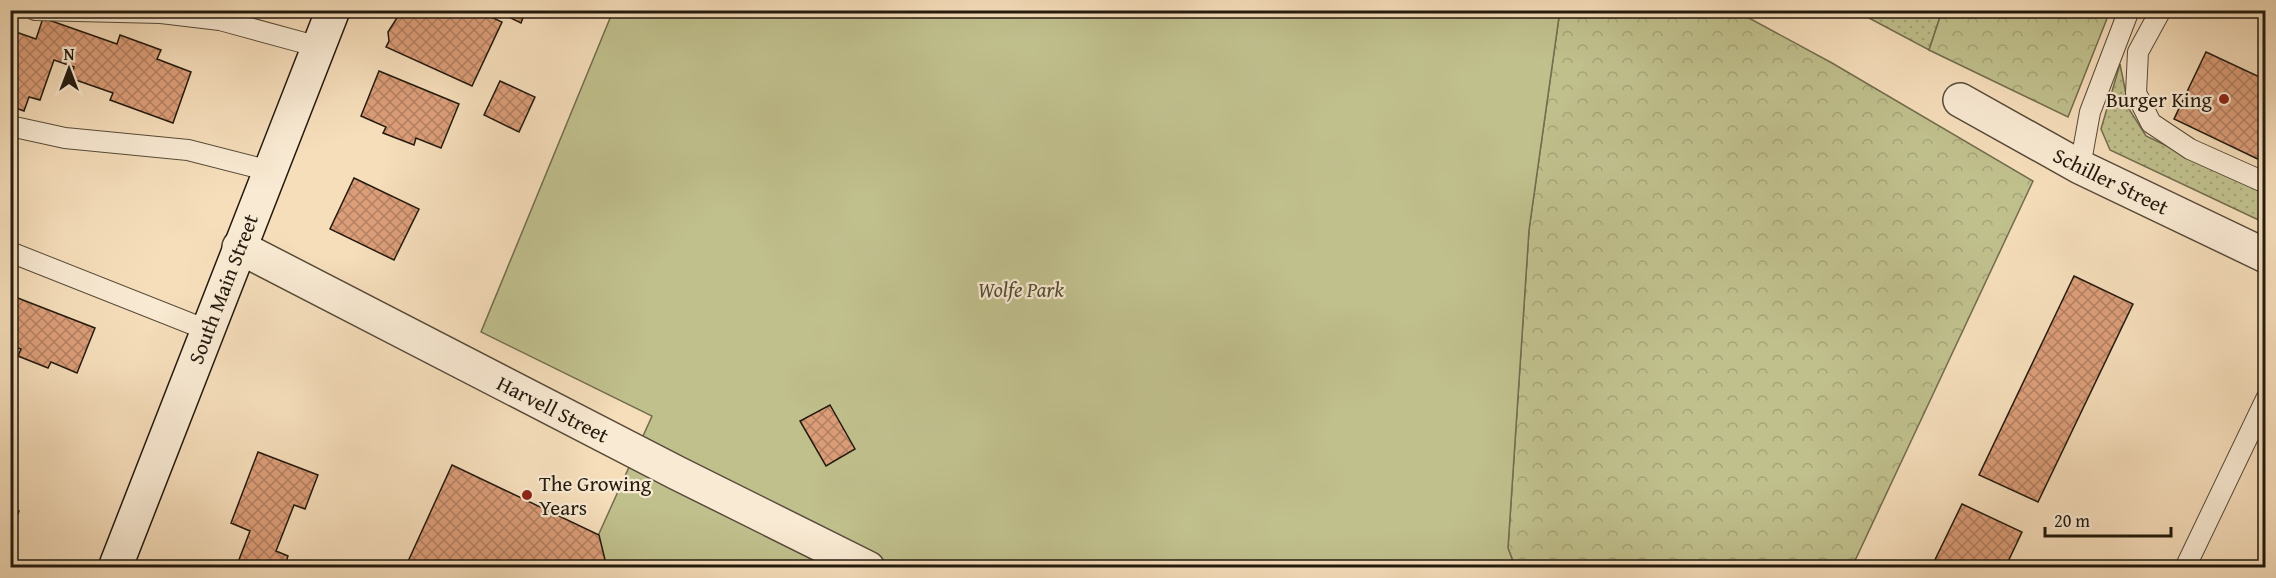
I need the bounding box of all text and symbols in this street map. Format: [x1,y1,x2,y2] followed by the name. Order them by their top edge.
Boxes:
[39,39,99,99] north arrow
[64,42,75,66] text: N
[2106,84,2213,115] place label: Burger King
[2217,92,2231,106] marker: Burger King
[2048,140,2174,223] street label: Schiller Street
[180,209,266,369] street label: South Main Street
[978,274,1064,305] park label: Wolfe Park
[492,368,615,451] street label: Harvell Street
[539,468,652,523] place label: The Growing Years
[520,488,534,502] marker: The Growing Years
[2045,500,2171,538] scale bar
[2054,507,2090,534] text: 20 m

